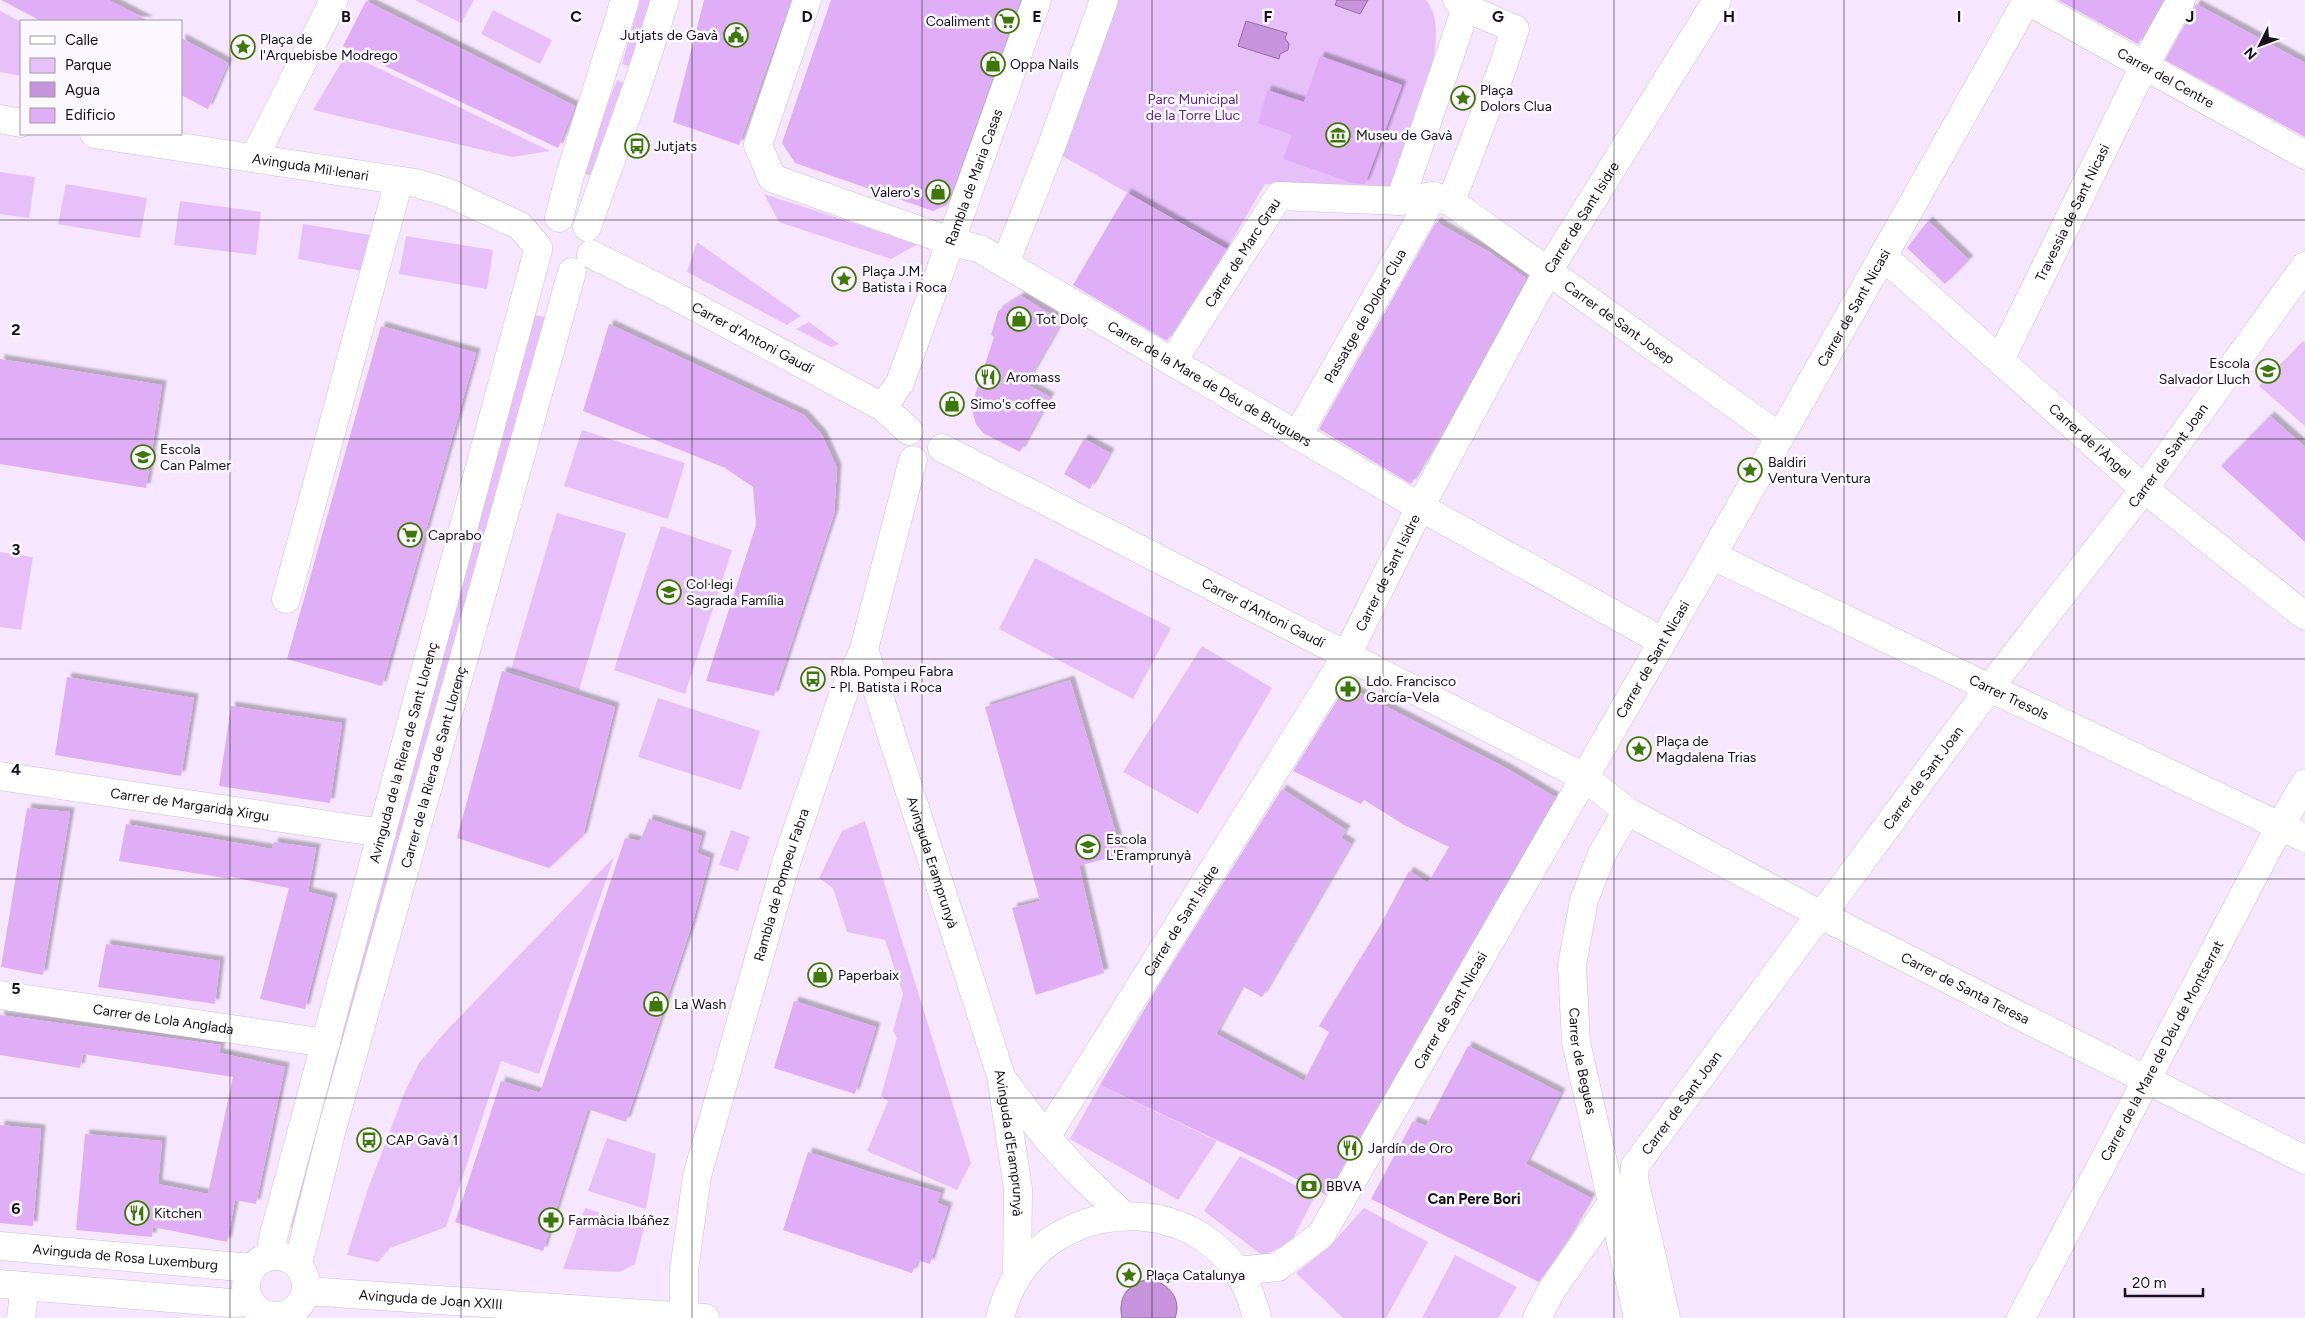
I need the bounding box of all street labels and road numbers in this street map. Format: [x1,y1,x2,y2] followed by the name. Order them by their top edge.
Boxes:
[2114,44,2217,112] street label: Carrer del Centre
[942,107,1006,248] street label: Rambla de Maria Casas
[2032,141,2113,284] street label: Travessia de Sant Nicasi
[251,150,370,185] street label: Avinguda Mil·lenari
[1541,158,1623,277] street label: Carrer de Sant Isidre
[1201,195,1284,311] street label: Carrer de Marc Grau
[1321,246,1410,386] street label: Passatge de Dolors Clua
[1814,246,1894,370] street label: Carrer de Sant Nicasi
[1561,277,1678,368] street label: Carrer de Sant Josep
[689,298,817,378] street label: Carrer d'Antoni Gaudí
[1104,318,1315,451] street label: Carrer de la Mare de Déu de Bruguers
[2045,400,2134,482] street label: Carrer de l'Àngel
[2125,400,2212,511] street label: Carrer de Sant Joan
[1352,511,1424,634] street label: Carrer de Sant Isidre
[1199,575,1328,652] street label: Carrer d'Antoni Gaudí
[1612,598,1693,721] street label: Carrer de Sant Nicasi
[366,640,442,865] street label: Avinguda de la Riera de Sant Llorenç
[398,664,470,870] street label: Carrer de la Riera de Sant Llorenç
[1966,671,2052,724] street label: Carrer Tresols
[1880,723,1967,833] street label: Carrer de Sant Joan
[109,785,270,825] street label: Carrer de Margarida Xirgu
[903,794,961,931] street label: Avinguda Eramprunyà
[750,806,813,963] street label: Rambla de Pompeu Fabra
[1140,862,1223,980] street label: Carrer de Sant Isidre
[2097,938,2227,1164] street label: Carrer de la Mare de Déu de Montserrat
[1410,949,1491,1072] street label: Carrer de Sant Nicasi
[1898,949,2032,1028] street label: Carrer de Santa Teresa
[92,1001,235,1038] street label: Carrer de Lola Anglada
[1565,1007,1600,1116] street label: Carrer de Begues
[1638,1048,1726,1158] street label: Carrer de Sant Joan
[990,1067,1026,1217] street label: Avinguda d'Eramprunyà
[32,1241,219,1274] street label: Avinguda de Rosa Luxemburg
[358,1287,503,1313] street label: Avinguda de Joan XXIII

